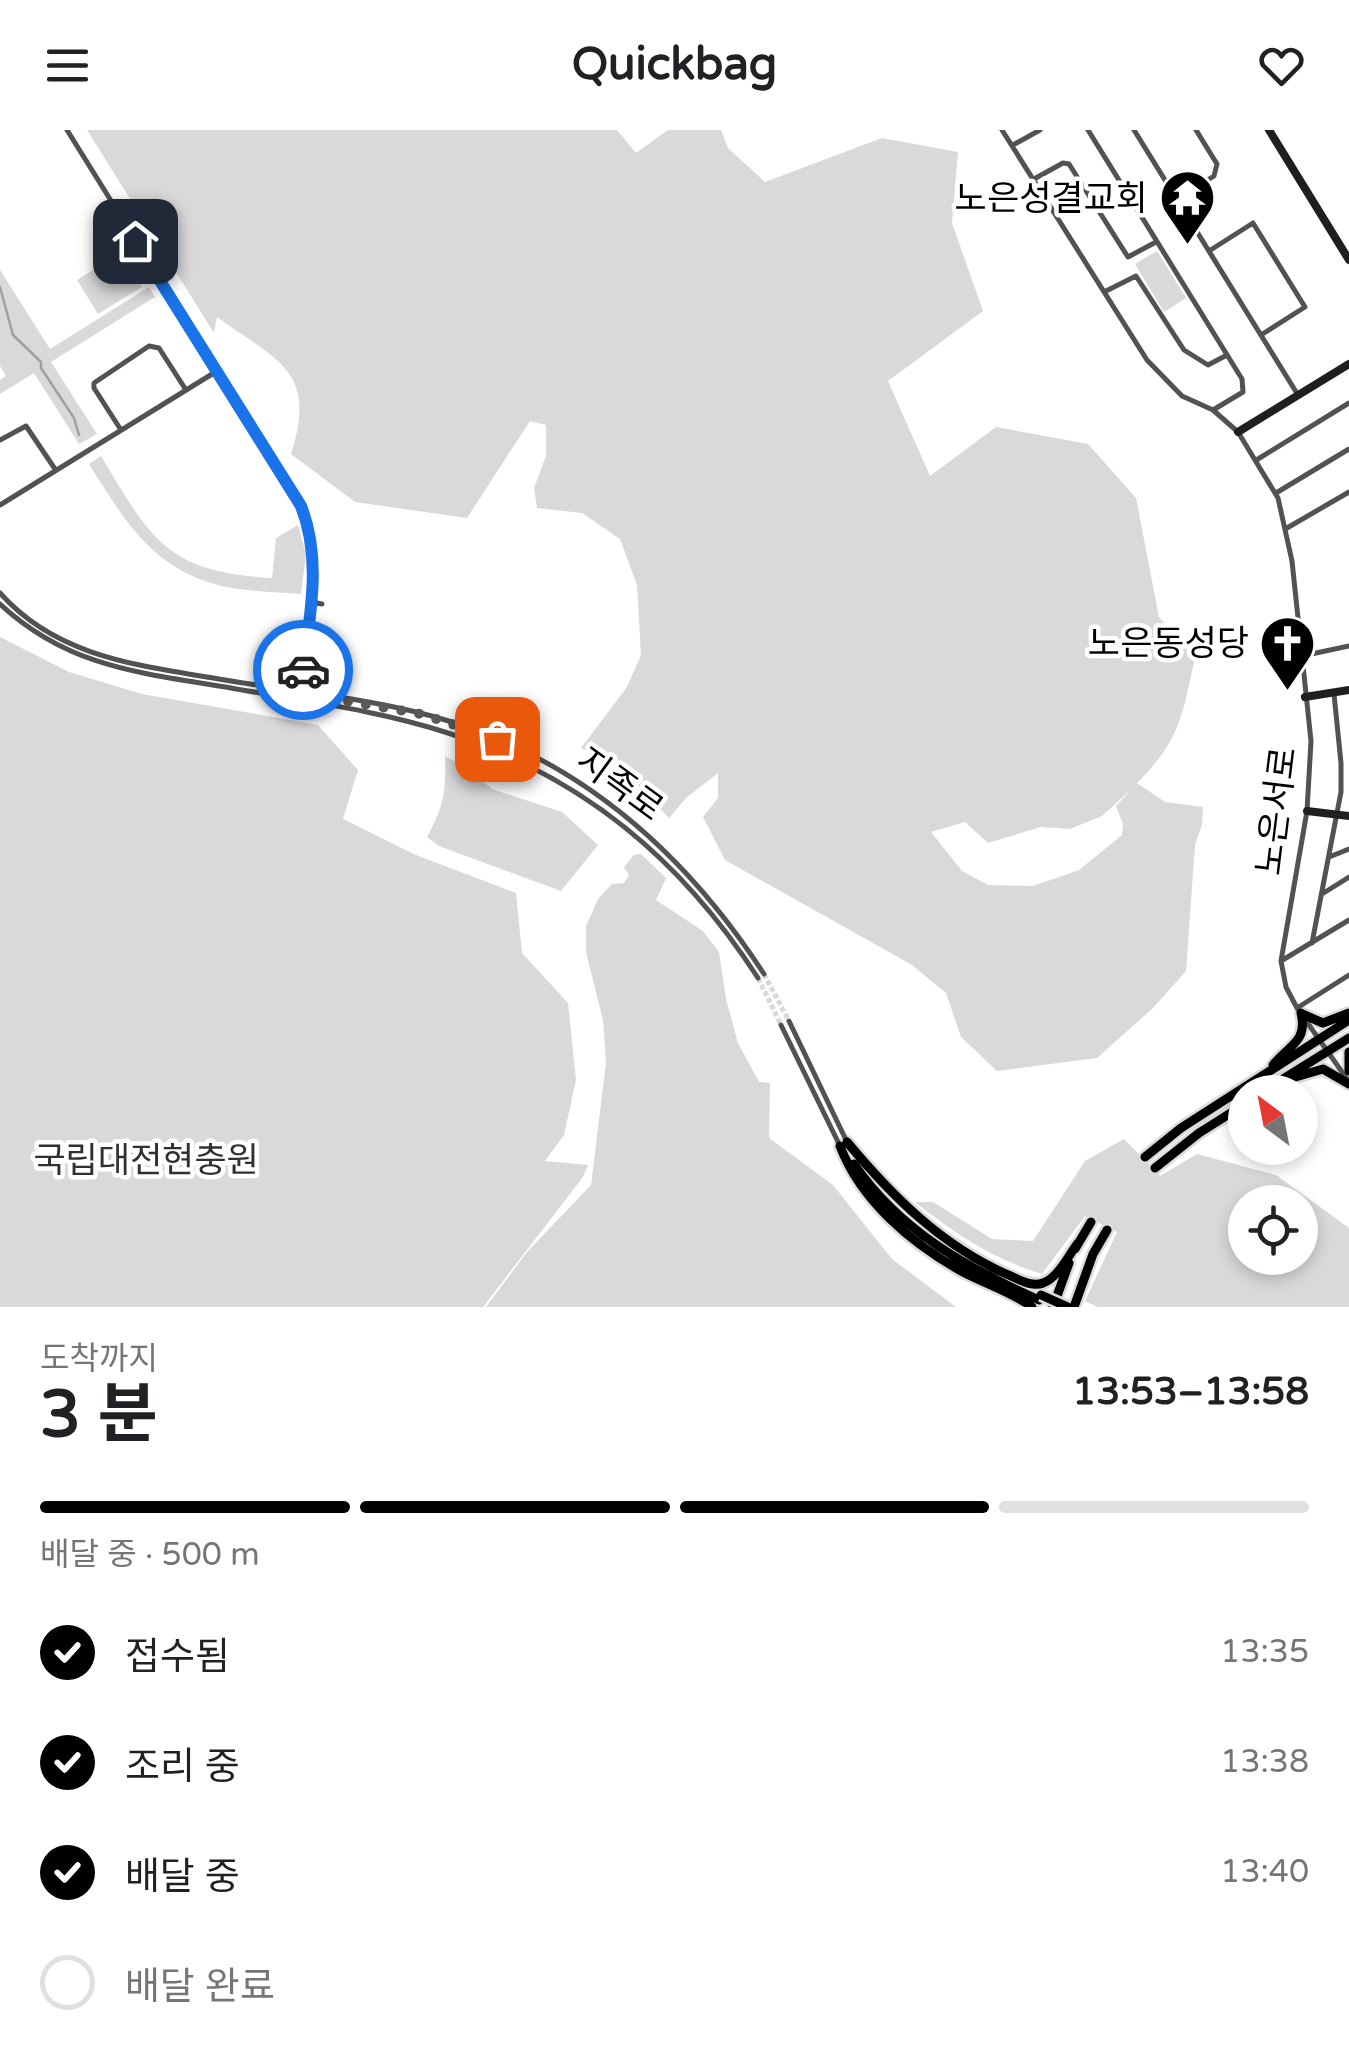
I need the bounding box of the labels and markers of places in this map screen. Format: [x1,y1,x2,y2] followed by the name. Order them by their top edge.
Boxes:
[1157,168,1217,247] temple icon: 노은성결교회
[955,178,1148,220] place label: 노은성결교회
[93,199,178,284] pin
[1258,613,1318,692] church icon: 노은동성당
[1088,623,1249,665] place label: 노은동성당
[455,697,540,782] pin

